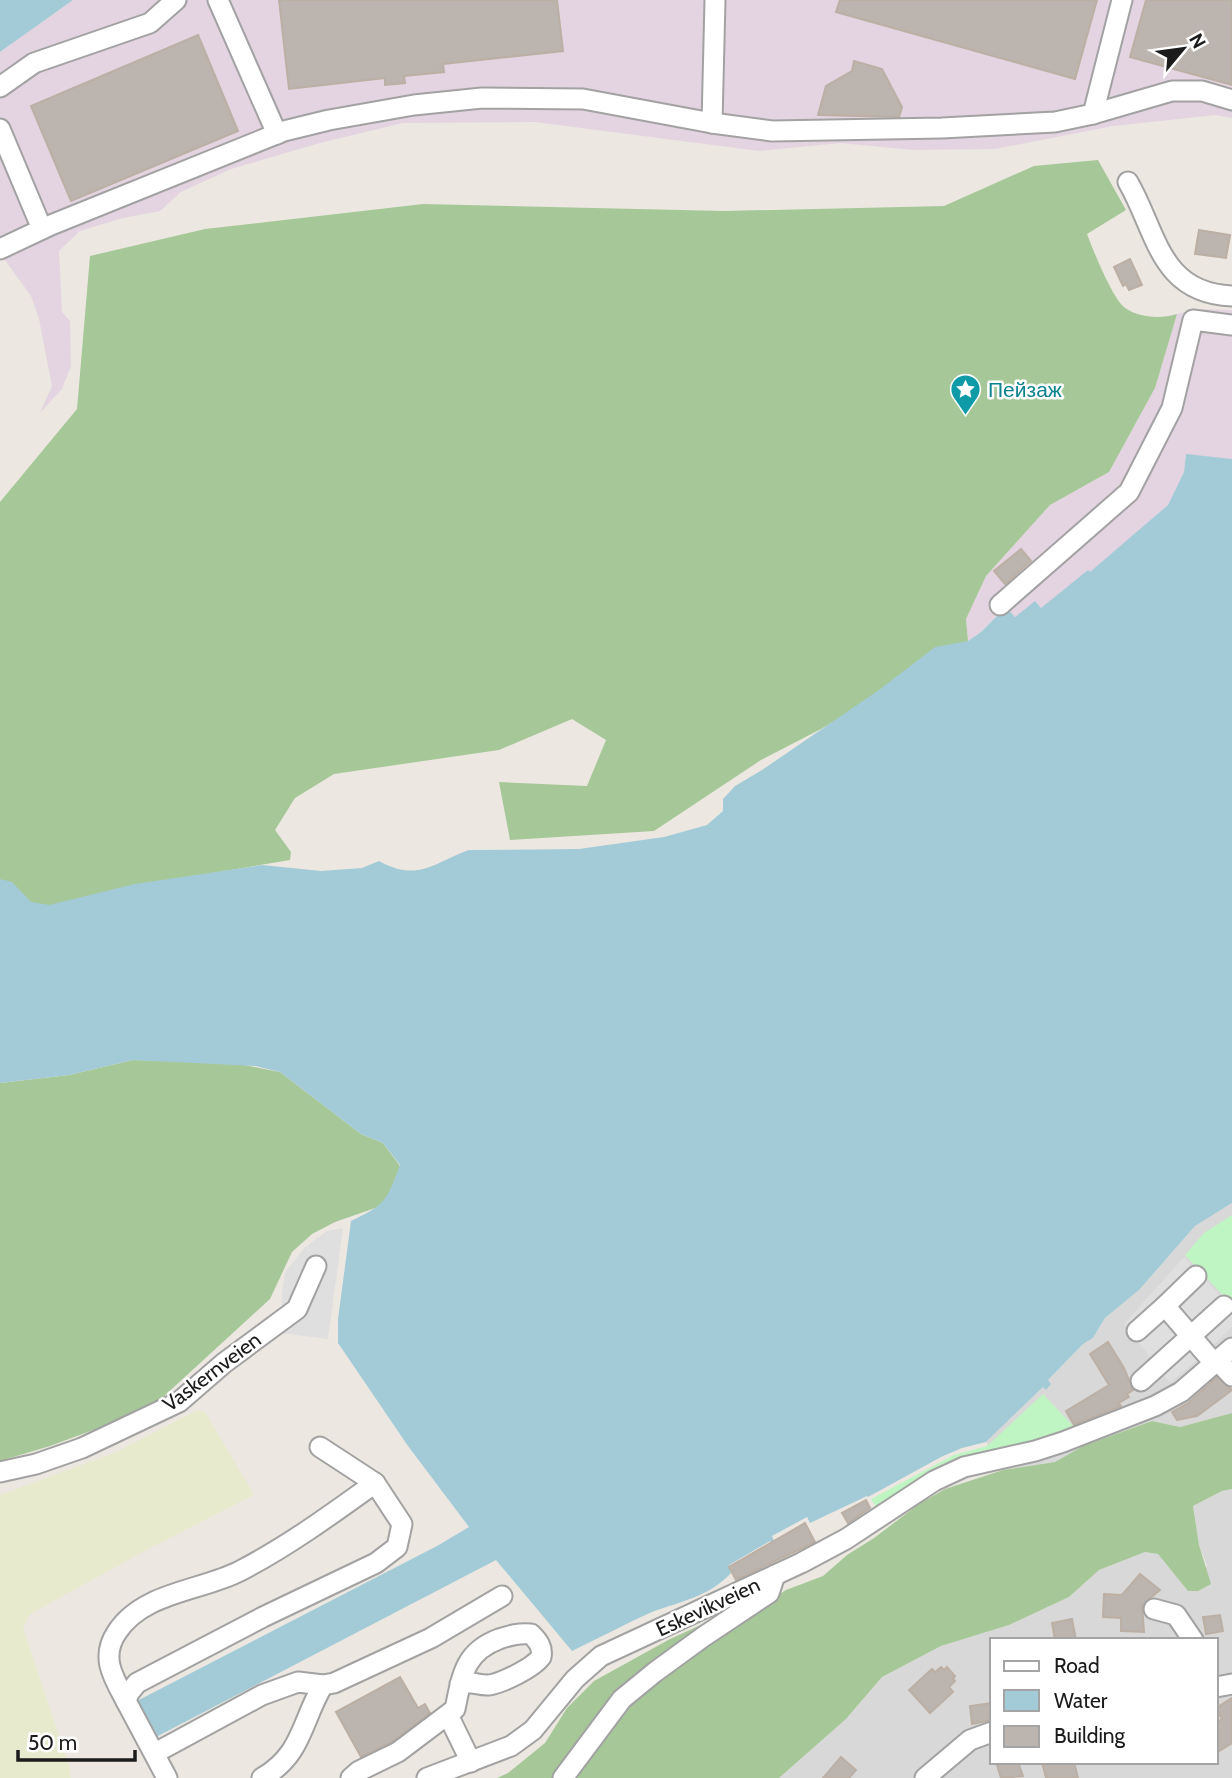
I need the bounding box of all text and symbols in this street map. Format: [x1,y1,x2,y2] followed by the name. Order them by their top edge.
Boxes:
[1148,14,1218,84] north arrow
[1184,30,1211,52] text: N
[948,373,982,417] place icon: Пейзаж
[988,377,1062,402] place label: Пейзаж
[158,1327,266,1417] street label: Vaskernveien
[652,1572,764,1642] street label: Eskevikveien
[990,1638,1218,1764] legend
[1054,1653,1100,1678] text: Road
[1054,1688,1108,1713] text: Water
[18,1718,135,1762] scale bar
[1054,1723,1126,1748] text: Building
[28,1730,77,1755] text: 50 m

